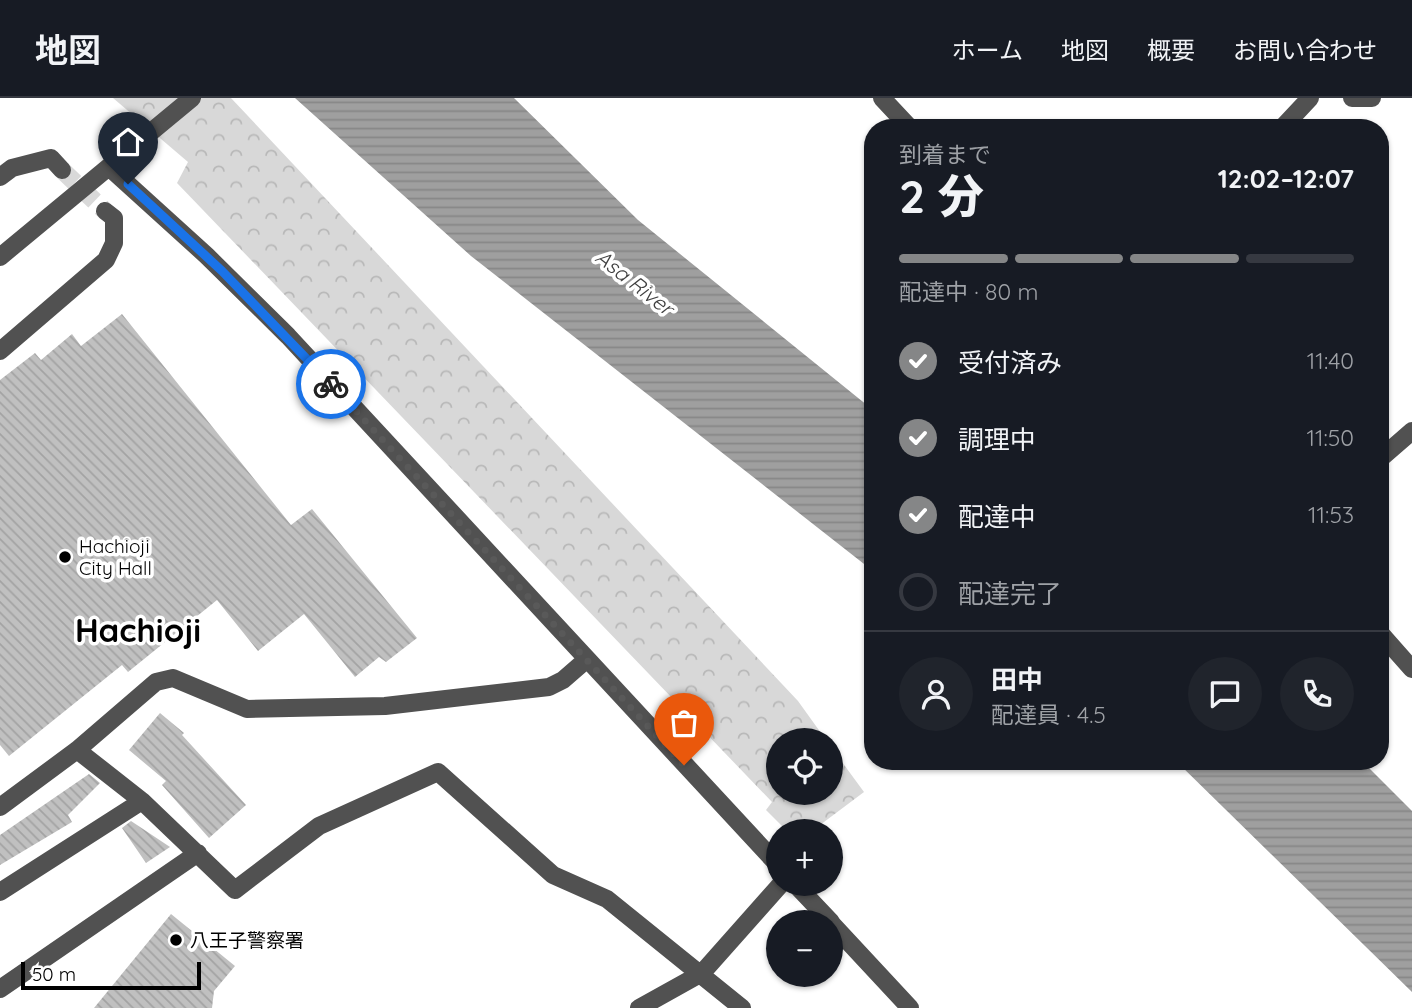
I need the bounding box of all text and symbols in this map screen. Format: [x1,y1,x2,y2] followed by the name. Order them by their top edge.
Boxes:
[35,29,101,70] text: 地図
[952,35,1023,65] text: ホーム
[1061,35,1109,65] text: 地図
[1147,35,1195,65] text: 概要
[1233,35,1377,65] text: お問い合わせ
[98,112,158,184] pin
[109,123,147,161] icon: home
[899,140,991,169] text: 到着まで
[1218,162,1354,195] text: 12:02–12:07
[899,167,984,225] text: 2 分
[591,244,681,322] water label: Asa River
[899,277,1038,306] text: 配達中 · 80 m
[899,342,937,380] icon: check
[958,346,1062,379] text: 受付済み
[1307,346,1354,375] text: 11:40
[296,349,366,419] courier
[312,365,350,403] icon: bike
[899,419,937,457] icon: check
[958,423,1036,456] text: 調理中
[1306,423,1354,452] text: 11:50
[899,496,937,534] icon: check
[958,500,1036,533] text: 配達中
[1308,500,1354,529] text: 11:53
[79,534,152,580] place label: Hachioji City Hall
[57,549,73,565] marker: Hachioji City Hall
[958,577,1062,610] text: 配達完了
[75,609,201,650] district label: Hachioji
[899,657,973,731] button: person
[1188,657,1262,731] button: chat
[1280,657,1354,731] button: phone
[991,663,1043,696] text: 田中
[654,693,714,765] pin
[991,700,1106,729] text: 配達員 · 4.5
[665,704,703,742] icon: bag
[766,728,843,987] map controls
[766,728,843,805] button: locate
[766,819,843,896] button: +
[766,910,843,987] button: −
[190,928,304,952] place label: 八王子警察署
[168,932,184,948] marker: 八王子警察署
[21,959,201,991] scale bar
[32,962,76,986] text: 50 m

